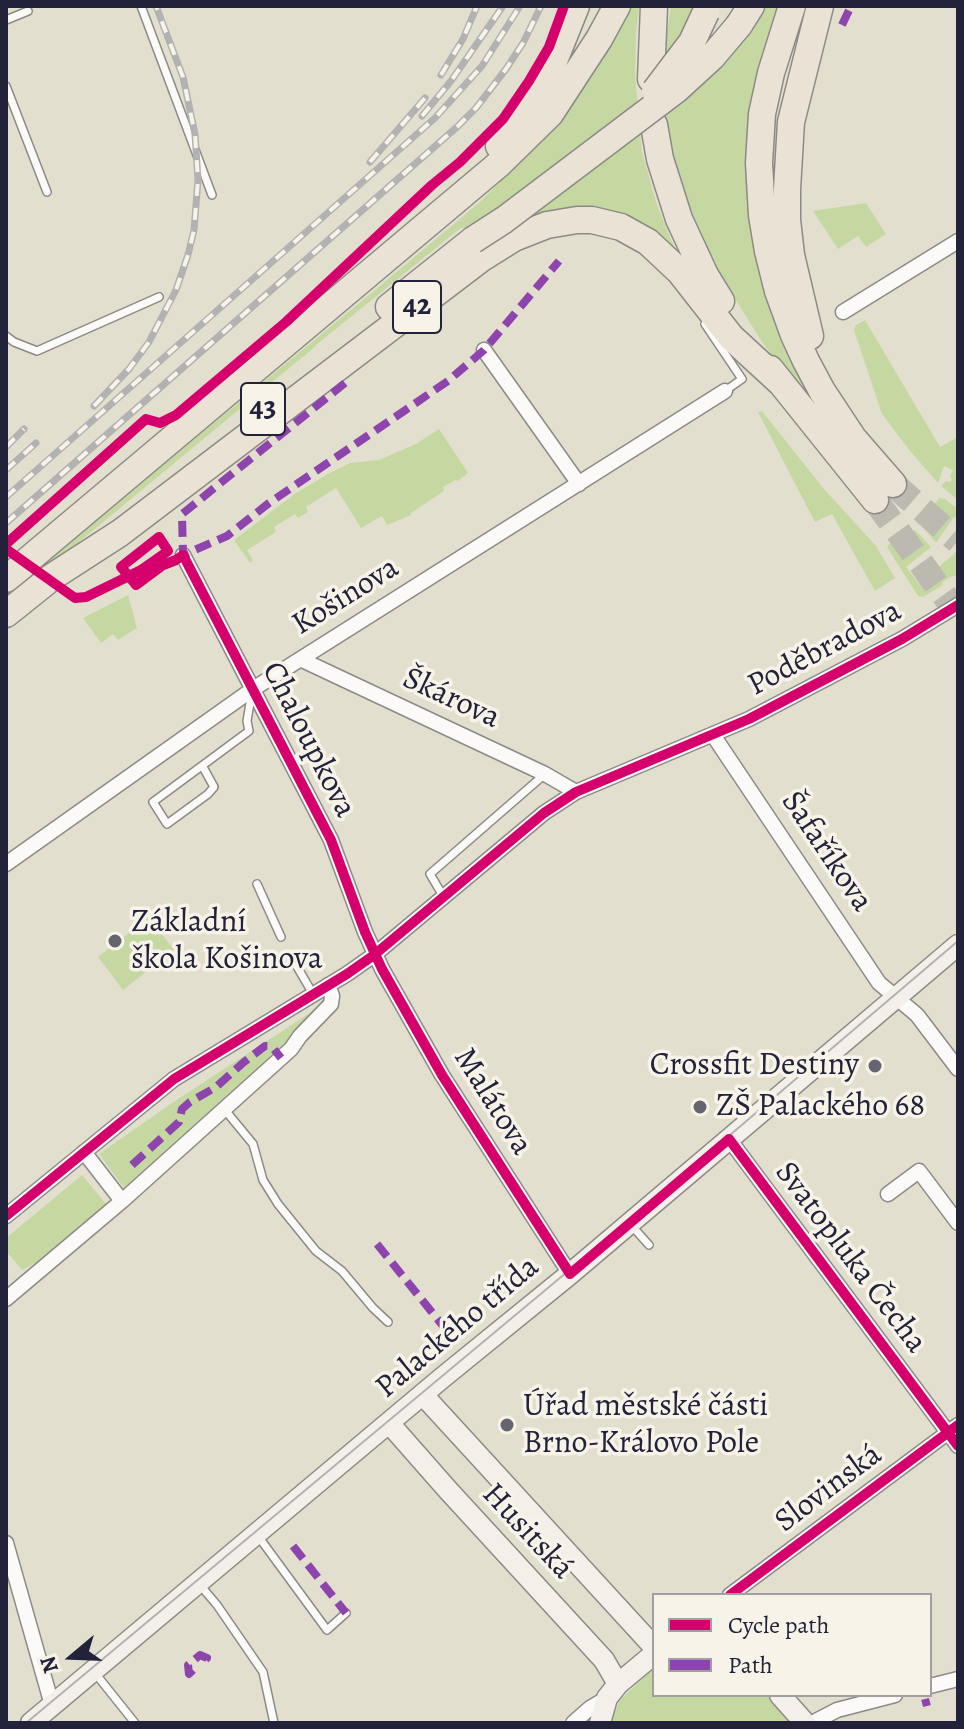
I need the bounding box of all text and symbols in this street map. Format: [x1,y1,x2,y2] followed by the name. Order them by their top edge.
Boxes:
[393,281,441,333] road number: 42
[241,383,285,435] road number: 43
[286,549,406,645] street label: Košinova
[742,593,908,705] street label: Poděbradova
[252,656,364,824] street label: Chaloupkova
[396,660,506,738] street label: Škárova
[772,784,880,920] street label: Šafaříkova
[131,904,323,979] place label: Základní škola Košinova
[106,932,124,950] marker: Základní škola Košinova
[444,1041,540,1163] street label: Malátova
[650,1047,859,1085] place label: Crossfit Destiny
[866,1057,884,1075] marker: Crossfit Destiny
[716,1088,925,1126] place label: ZŠ Palackého 68
[691,1098,709,1116] marker: ZŠ Palackého 68
[766,1155,934,1361] street label: Svatopluka Čecha
[369,1249,547,1407] street label: Palackého třída
[523,1388,768,1463] place label: Úřad městské části Brno-Královo Pole
[498,1416,516,1434] marker: Úřad městské části Brno-Královo Pole
[768,1436,890,1542] street label: Slovinská
[473,1476,581,1588] street label: Husitská
[652,1593,932,1697] legend
[728,1609,829,1641] text: Cycle path
[32,1617,112,1697] north arrow
[728,1649,773,1681] text: Path
[33,1652,66,1677] text: N

